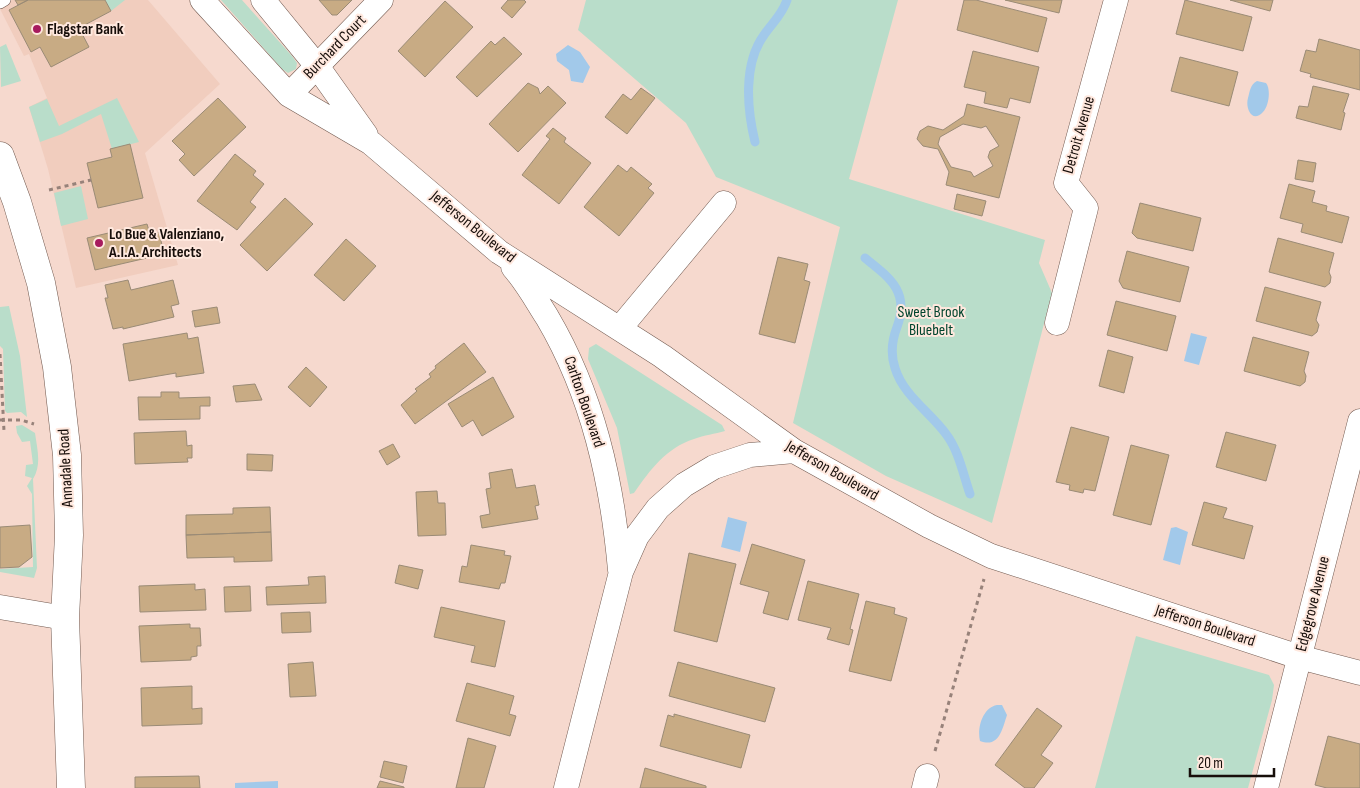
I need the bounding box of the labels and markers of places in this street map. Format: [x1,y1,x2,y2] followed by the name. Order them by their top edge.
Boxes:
[47,20,124,39] place label: Flagstar Bank
[31,23,43,35] marker: Flagstar Bank
[108,225,225,262] place label: Lo Bue & Valenziano, A.I.A. Architects
[93,237,105,249] marker: Lo Bue & Valenziano, A.I.A. Architects

